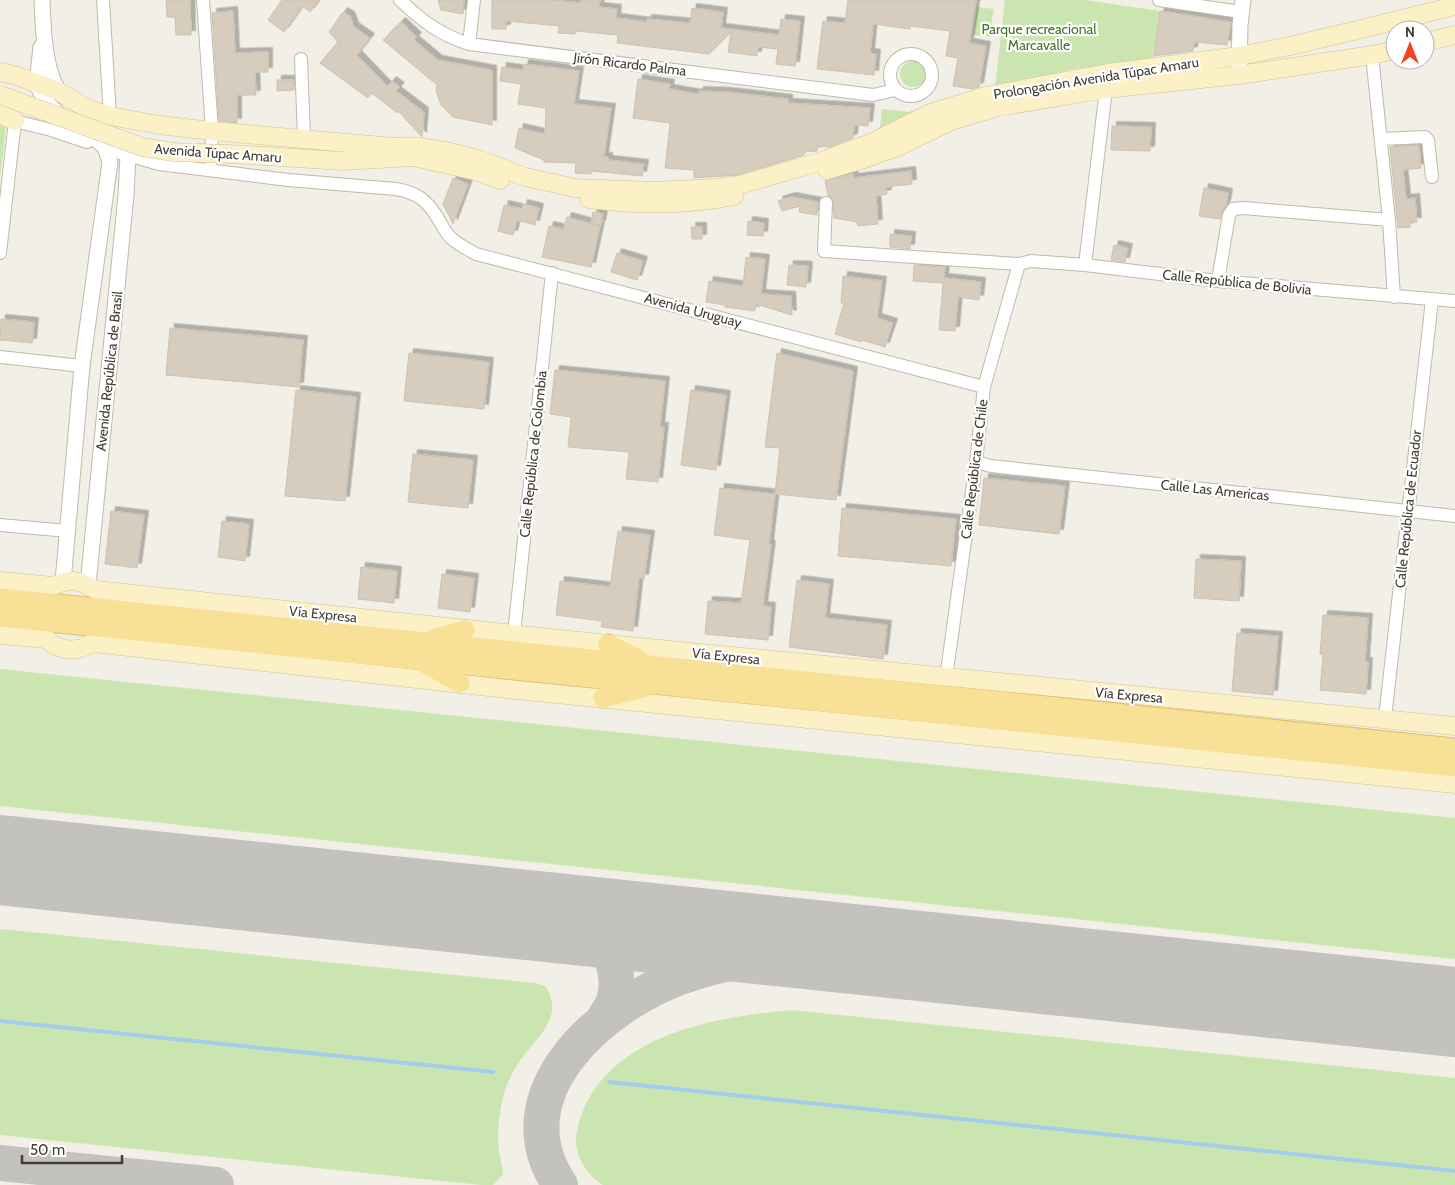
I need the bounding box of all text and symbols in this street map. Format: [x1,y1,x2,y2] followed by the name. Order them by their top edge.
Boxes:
[982,20,1097,54] park label: Parque recreacional Marcavalle
[1385,20,1435,70] north arrow
[1405,23,1415,41] text: N
[572,48,688,80] street label: Jirón Ricardo Palma
[992,53,1200,103] street label: Prolongación Avenida Túpac Amaru
[154,140,282,166] street label: Avenida Túpac Amaru
[1161,265,1313,299] street label: Calle República de Bolivia
[642,288,744,332] street label: Avenida Uruguay
[92,289,126,452] street label: Avenida República de Brasil
[515,369,551,538] street label: Calle República de Colombia
[956,398,992,540] street label: Calle República de Chile
[1391,428,1425,589] street label: Calle República de Ecuador
[1160,475,1270,505] street label: Calle Las Americas
[288,601,358,627] street label: Vía Expresa
[691,643,761,669] street label: Vía Expresa
[1094,683,1164,707] street label: Vía Expresa
[22,1132,122,1164] scale bar
[30,1141,65,1159] text: 50 m

